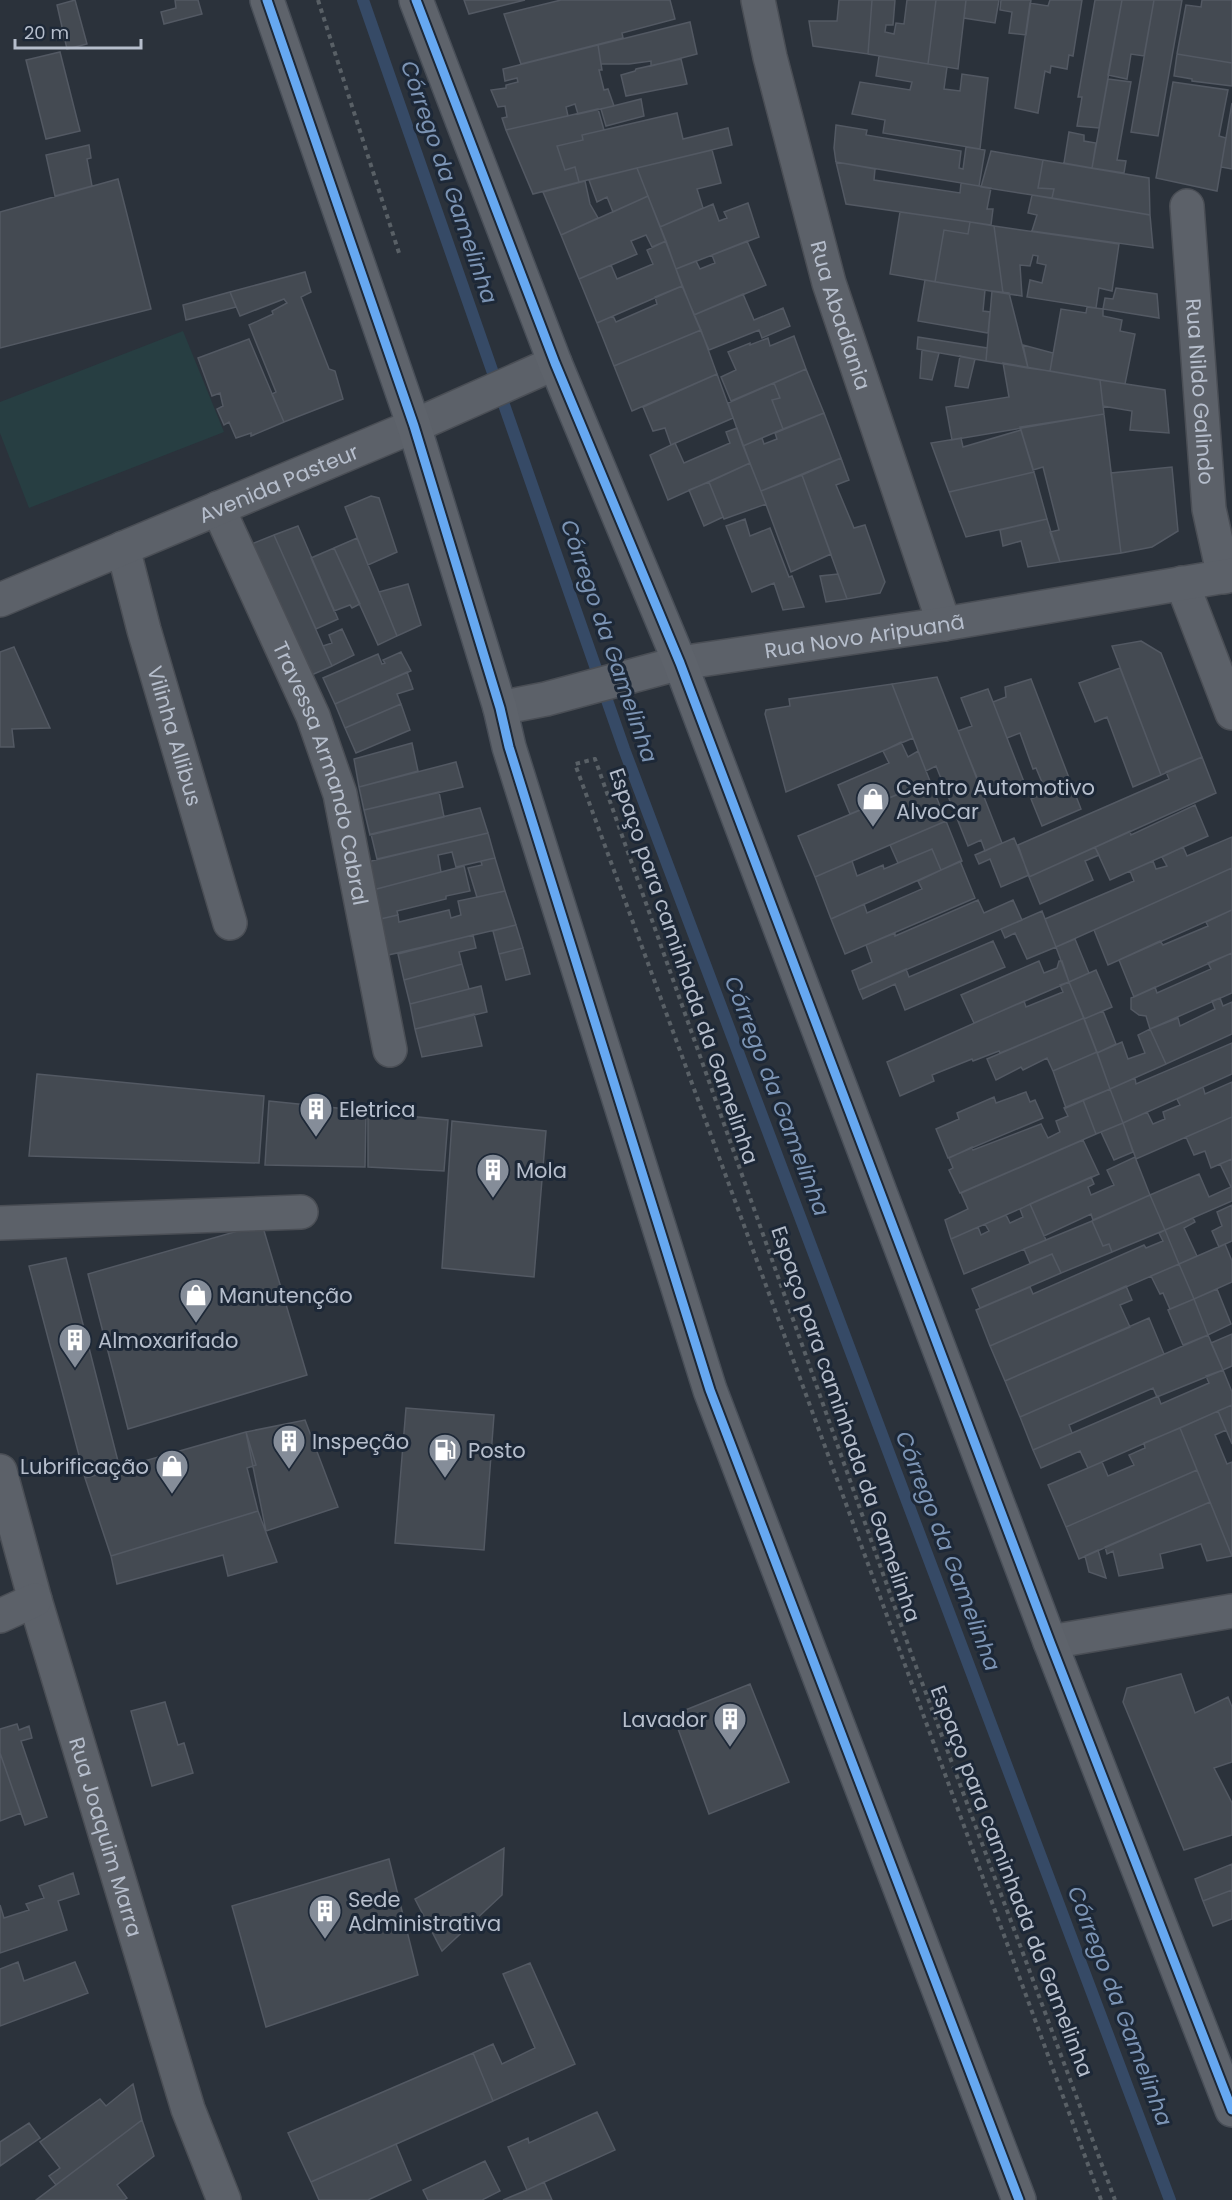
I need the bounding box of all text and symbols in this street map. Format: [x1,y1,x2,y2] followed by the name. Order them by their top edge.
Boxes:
[15,12,141,50] scale bar
[24,20,69,45] text: 20 m
[393,56,505,308] water label: Córrego da Gamelinha
[804,237,878,393] street label: Rua Abadiania
[1179,297,1222,486] street label: Rua Nildo Galindo
[194,436,363,529] street label: Avenida Pasteur
[553,515,665,767] water label: Córrego da Gamelinha
[762,606,967,665] street label: Rua Novo Aripuanã
[266,636,376,908] street label: Travessa Armando Cabral
[141,662,209,809] street label: Vilinha Allibus
[602,764,766,1168] street label: Espaço para caminhada da Gamelinha
[896,773,1095,826] place label: Centro Automotivo AlvoCar
[855,781,891,828] shop icon: Centro Automotivo AlvoCar
[717,971,837,1221] water label: Córrego da Gamelinha
[298,1091,334,1138] building icon: Eletrica
[339,1095,416,1124] place label: Eletrica
[475,1152,511,1199] building icon: Mola
[516,1156,567,1185] place label: Mola
[764,1222,928,1626] street label: Espaço para caminhada da Gamelinha
[178,1277,214,1324] shop icon: Manutenção
[219,1281,353,1310] place label: Manutenção
[57,1322,93,1369] building icon: Almoxarifado
[98,1326,238,1355] place label: Almoxarifado
[271,1423,307,1470] building icon: Inspeção
[888,1426,1008,1676] water label: Córrego da Gamelinha
[312,1427,409,1456] place label: Inspeção
[427,1432,463,1479] fuel station icon: Posto
[468,1436,526,1465] place label: Posto
[154,1448,190,1495] shop icon: Lubrificação
[20,1452,149,1481] place label: Lubrificação
[924,1681,1100,2081] street label: Espaço para caminhada da Gamelinha
[712,1701,748,1748] building icon: Lavador
[622,1705,707,1734] place label: Lavador
[63,1734,150,1940] street label: Rua Joaquim Marra
[1060,1881,1180,2131] water label: Córrego da Gamelinha
[348,1885,501,1938] place label: Sede Administrativa
[307,1893,343,1940] building icon: Sede Administrativa

